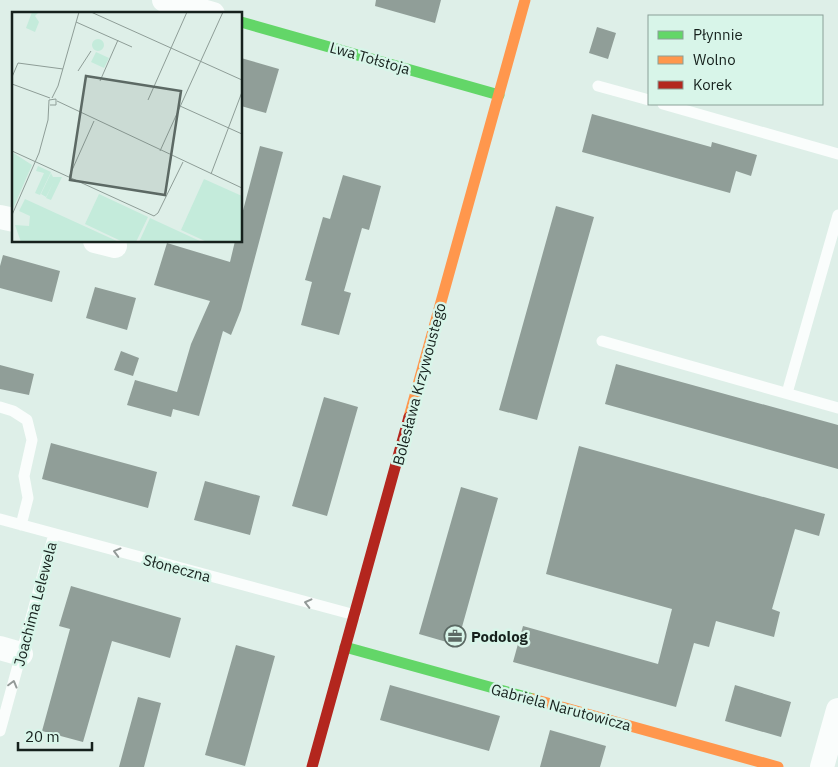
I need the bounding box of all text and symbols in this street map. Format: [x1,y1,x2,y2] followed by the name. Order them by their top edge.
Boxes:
[12,12,242,242] inset map
[648,15,823,105] legend
[693,25,743,44] text: Płynnie
[328,37,412,79] street label: Lwa Tołstoja
[693,50,736,69] text: Wolno
[693,75,732,94] text: Korek
[388,301,450,467] street label: Bolesława Krzywoustego
[9,540,61,668] street label: Joachima Lelewela
[113,547,121,557] one-way arrow
[141,550,213,586] street label: Słoneczna
[303,598,312,609] one-way arrow
[443,624,467,648] office icon: Podolog
[471,627,529,646] place label: Podolog
[7,679,18,688] one-way arrow
[489,679,633,735] street label: Gabriela Narutowicza
[18,720,91,752] scale bar
[25,727,60,746] text: 20 m

